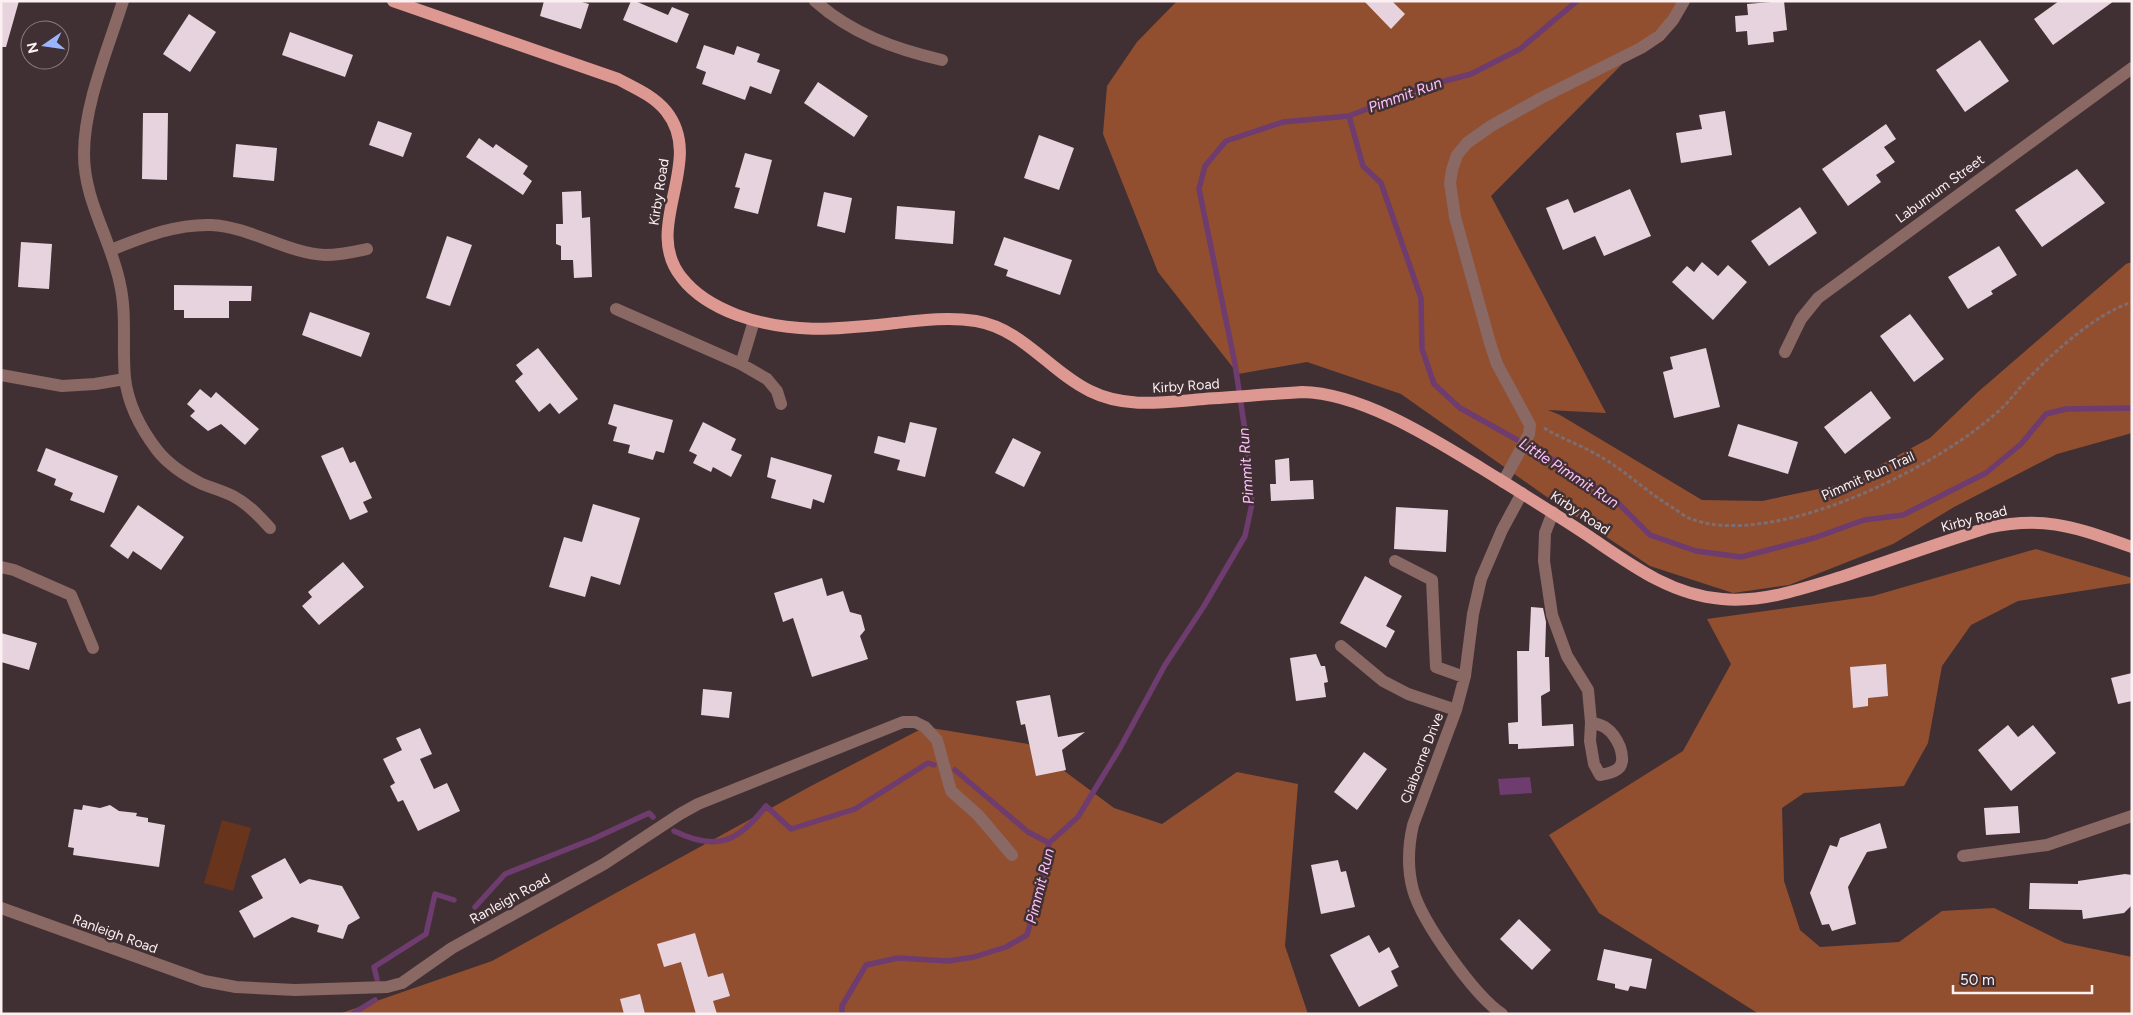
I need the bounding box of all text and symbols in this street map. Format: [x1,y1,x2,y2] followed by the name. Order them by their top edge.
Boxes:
[20,20,70,70] north arrow
[23,41,42,55] text: N
[1366,73,1444,117] water label: Pimmit Run
[1892,151,1988,227] street label: Laburnum Street
[645,157,673,227] street label: Kirby Road
[1152,375,1220,397] street label: Kirby Road
[1234,427,1258,505] water label: Pimmit Run
[1516,434,1622,512] water label: Little Pimmit Run
[1819,448,1917,504] street label: Pimmit Run Trail
[1547,487,1613,539] street label: Kirby Road
[1939,502,2009,536] street label: Kirby Road
[1397,710,1447,806] street label: Claiborne Drive
[1022,847,1058,925] water label: Pimmit Run
[467,870,553,928] street label: Ranleigh Road
[70,911,160,957] street label: Ranleigh Road
[1953,962,2092,994] scale bar
[1960,971,1995,989] text: 50 m

